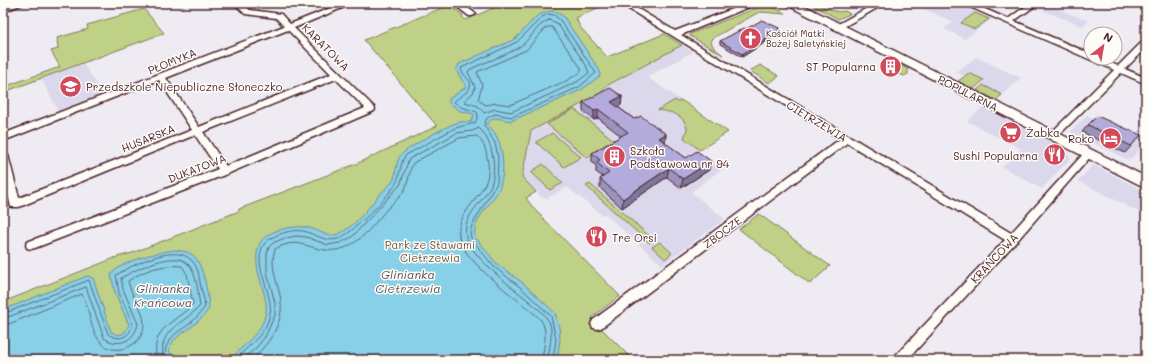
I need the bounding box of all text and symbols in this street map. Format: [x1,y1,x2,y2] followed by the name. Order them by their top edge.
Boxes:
[299,20,353,74] street label: KARATOWA
[737,25,763,51] church icon: Kościół Matki Bożej Saletyńskiej
[1083,26,1123,66] north arrow
[766,28,846,49] place label: Kościół Matki Bożej Saletyńskiej
[1101,28,1116,46] text: N
[145,44,199,78] street label: PŁOMYKA
[878,53,904,79] building icon: ST Popularna
[806,59,876,74] place label: ST Popularna
[935,71,1001,115] street label: POPULARNA
[58,73,84,99] school or university icon: Przedszkole Niepubliczne Słoneczko
[86,79,283,94] place label: Przedszkole Niepubliczne Słoneczko
[784,97,850,145] street label: CIETRZEWIA
[998,119,1024,145] supermarket icon: Żabka
[119,120,177,156] street label: HUSARSKA
[1026,125,1060,140] place label: Żabka
[1097,125,1123,151] hotel icon: Roko
[1068,131,1094,146] place label: Roko
[1041,142,1067,168] restaurant icon: Sushi Popularna
[602,143,628,169] building icon: Szkoła Podstawowa nr 94
[630,143,730,171] place label: Szkoła Podstawowa nr 94
[953,148,1038,163] place label: Sushi Popularna
[166,150,228,186] street label: DUKATOWA
[700,213,744,251] street label: ZBOCZE
[583,224,609,250] restaurant icon: Tre Orsi
[612,230,657,245] place label: Tre Orsi
[967,230,1021,286] street label: KRAŃCOWA
[385,237,475,265] park label: Park ze Stawami Cietrzewia
[375,266,441,296] water label: Glinianka Cietrzewia
[134,280,192,310] water label: Glinianka Krańcowa

